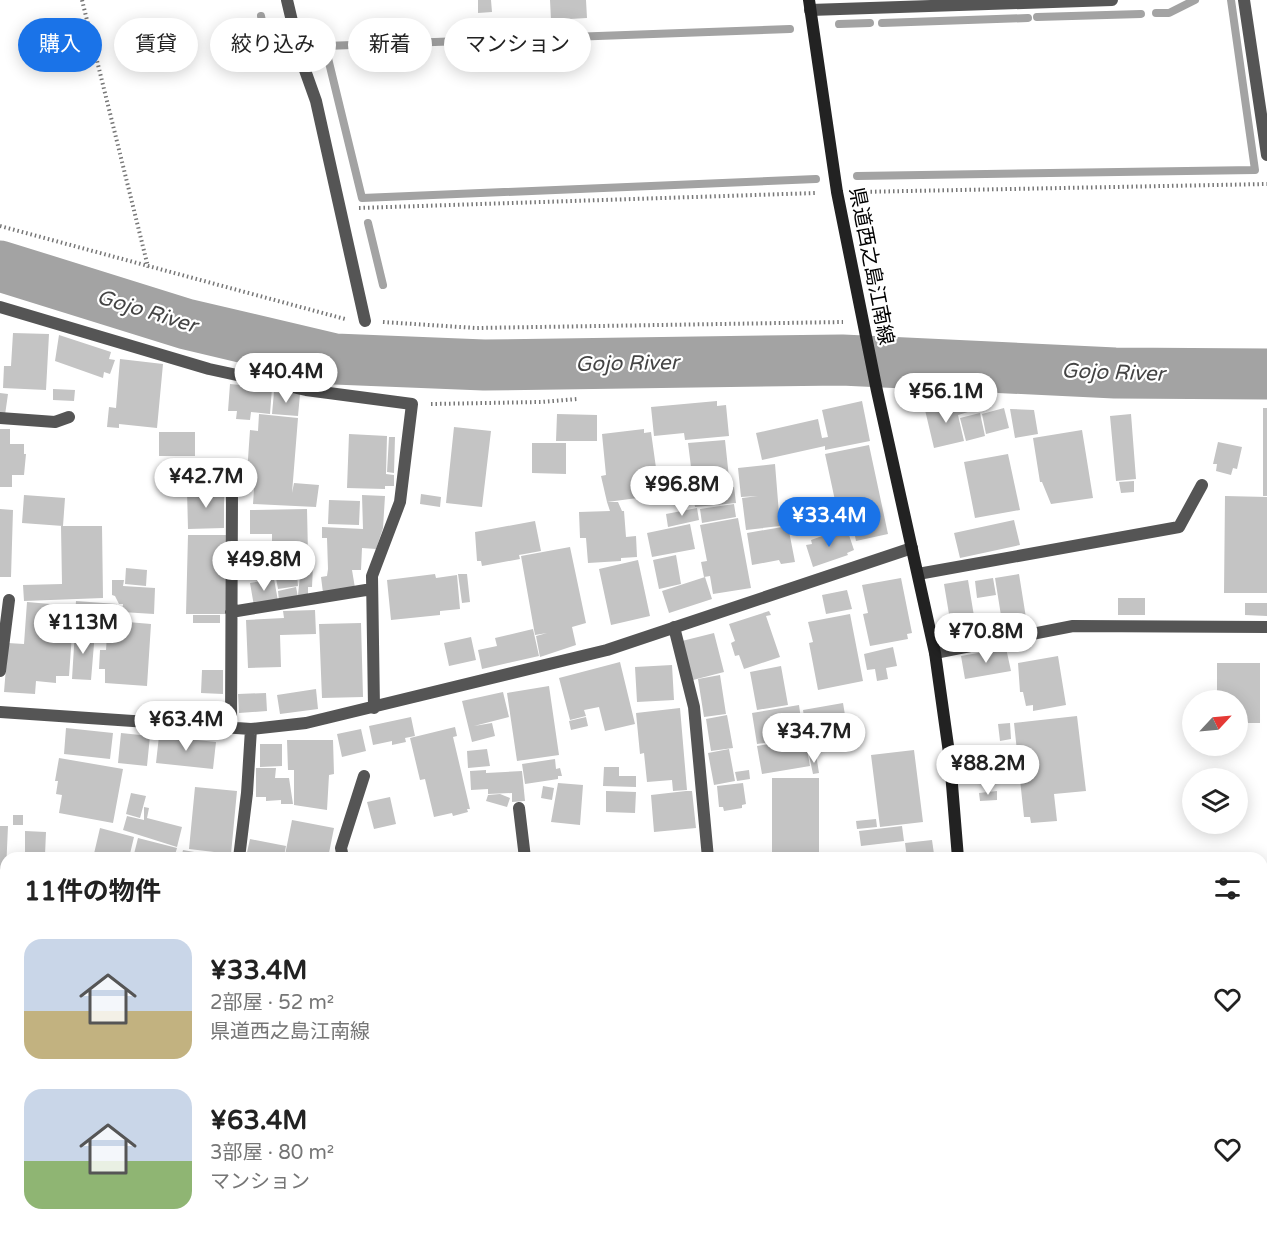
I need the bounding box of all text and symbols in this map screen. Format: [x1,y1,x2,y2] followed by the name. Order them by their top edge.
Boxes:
[18,18,102,72] chip: 購入
[114,18,198,72] chip: 賃貸
[210,18,336,72] chip: 絞り込み
[348,18,432,72] chip: 新着
[444,18,591,72] chip: マンション
[844,185,898,347] street label: 県道西之島江南線
[94,284,203,339] water label: Gojo River
[575,350,682,377] water label: Gojo River
[237,353,335,404] pin: ¥40.4M
[1061,358,1168,387] water label: Gojo River
[249,360,323,384] text: ¥40.4M
[897,373,995,424] pin: ¥56.1M
[908,380,984,404] text: ¥56.1M
[157,458,255,509] pin: ¥42.7M
[168,465,244,489] text: ¥42.7M
[633,466,731,517] pin: ¥96.8M
[644,473,720,497] text: ¥96.8M
[780,497,878,548] pin: ¥33.4M
[792,504,866,528] text: ¥33.4M
[215,541,313,592] pin: ¥49.8M
[226,548,302,572] text: ¥49.8M
[41,604,125,655] pin: ¥113M
[48,611,118,635] text: ¥113M
[937,613,1035,664] pin: ¥70.8M
[948,620,1024,644] text: ¥70.8M
[1182,690,1248,756] north arrow
[1182,690,1248,834] map controls
[137,701,235,752] pin: ¥63.4M
[149,708,223,732] text: ¥63.4M
[765,713,863,764] pin: ¥34.7M
[776,720,852,744] text: ¥34.7M
[939,745,1037,796] pin: ¥88.2M
[950,752,1026,776] text: ¥88.2M
[1182,768,1248,834] button: layers
[1211,872,1244,905] icon: filters
[24,876,161,907] text: 11件の物件
[210,955,307,986] text: ¥33.4M
[72,963,144,1035] icon: home
[1211,983,1244,1016] icon: heart
[210,991,334,1015] text: 2部屋 · 52 m²
[210,1020,370,1044] text: 県道西之島江南線
[210,1105,307,1136] text: ¥63.4M
[72,1113,144,1185] icon: home
[1211,1133,1244,1166] icon: heart
[210,1141,334,1165] text: 3部屋 · 80 m²
[210,1170,310,1194] text: マンション

